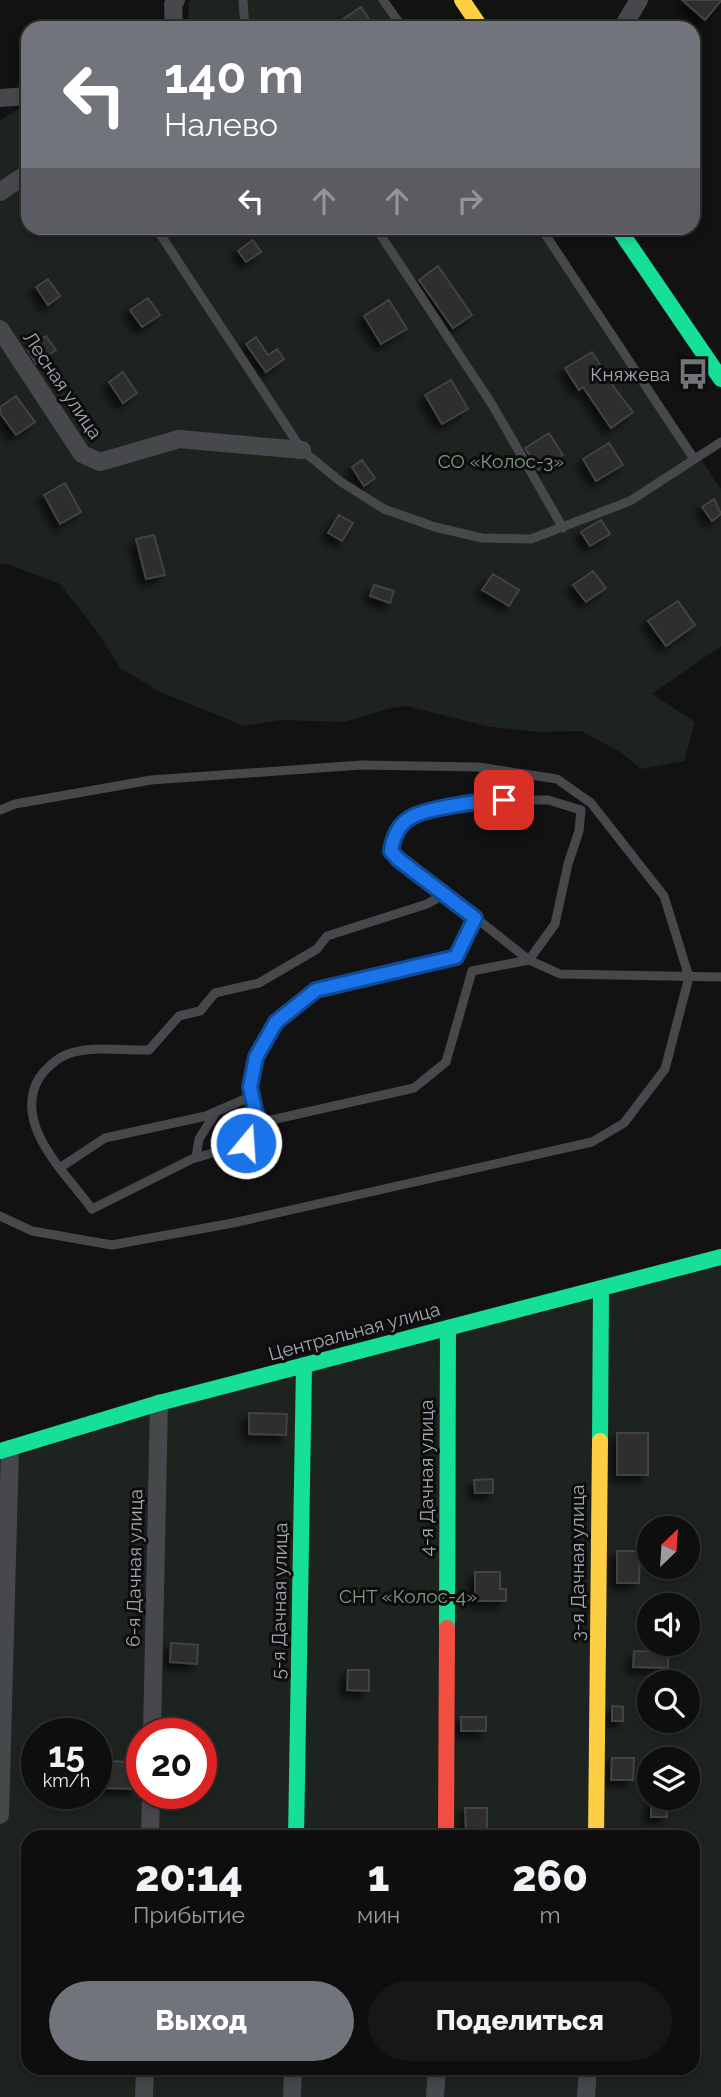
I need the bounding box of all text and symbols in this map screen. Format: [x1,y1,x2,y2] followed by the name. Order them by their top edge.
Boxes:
[164,47,304,104] text: 140 m
[49,49,140,140] icon: left
[164,106,278,143] text: Налево
[232,182,270,220] icon: left
[305,182,343,220] icon: ahead
[378,182,416,220] icon: ahead
[451,182,489,220] icon: right
[19,327,107,443] street label: Лесная улица
[676,357,710,391] bus stop icon: Княжева
[590,363,670,385] place label: Княжева
[438,450,564,472] park label: СО «Колос-3»
[474,770,534,830] pin
[485,781,523,819] icon: arrive
[209,1106,283,1180] position arrow
[266,1298,442,1364] street label: Центральная улица
[415,1400,437,1556] street label: 4-я Дачная улица
[566,1485,588,1641] street label: 3-я Дачная улица
[122,1489,146,1647] street label: 6-я Дачная улица
[637,1516,700,1578] north arrow
[637,1516,700,1810] map controls
[267,1522,291,1680] street label: 5-я Дачная улица
[339,1585,477,1607] park label: СНТ «Колос-4»
[637,1593,700,1656] button: sound
[637,1670,700,1733] button: search
[126,1718,217,1809] speed limit sign: 20
[48,1734,85,1775] text: 15
[637,1747,700,1810] button: layers
[43,1770,90,1791] text: km/h
[135,1852,243,1901] text: 20:14
[368,1852,390,1901] text: 1
[512,1852,588,1901] text: 260
[133,1901,245,1928] text: Прибытие
[357,1901,400,1928] text: мин
[540,1901,561,1928] text: m
[49,1981,354,2061] button: Выход
[368,1981,672,2061] button: Поделиться

